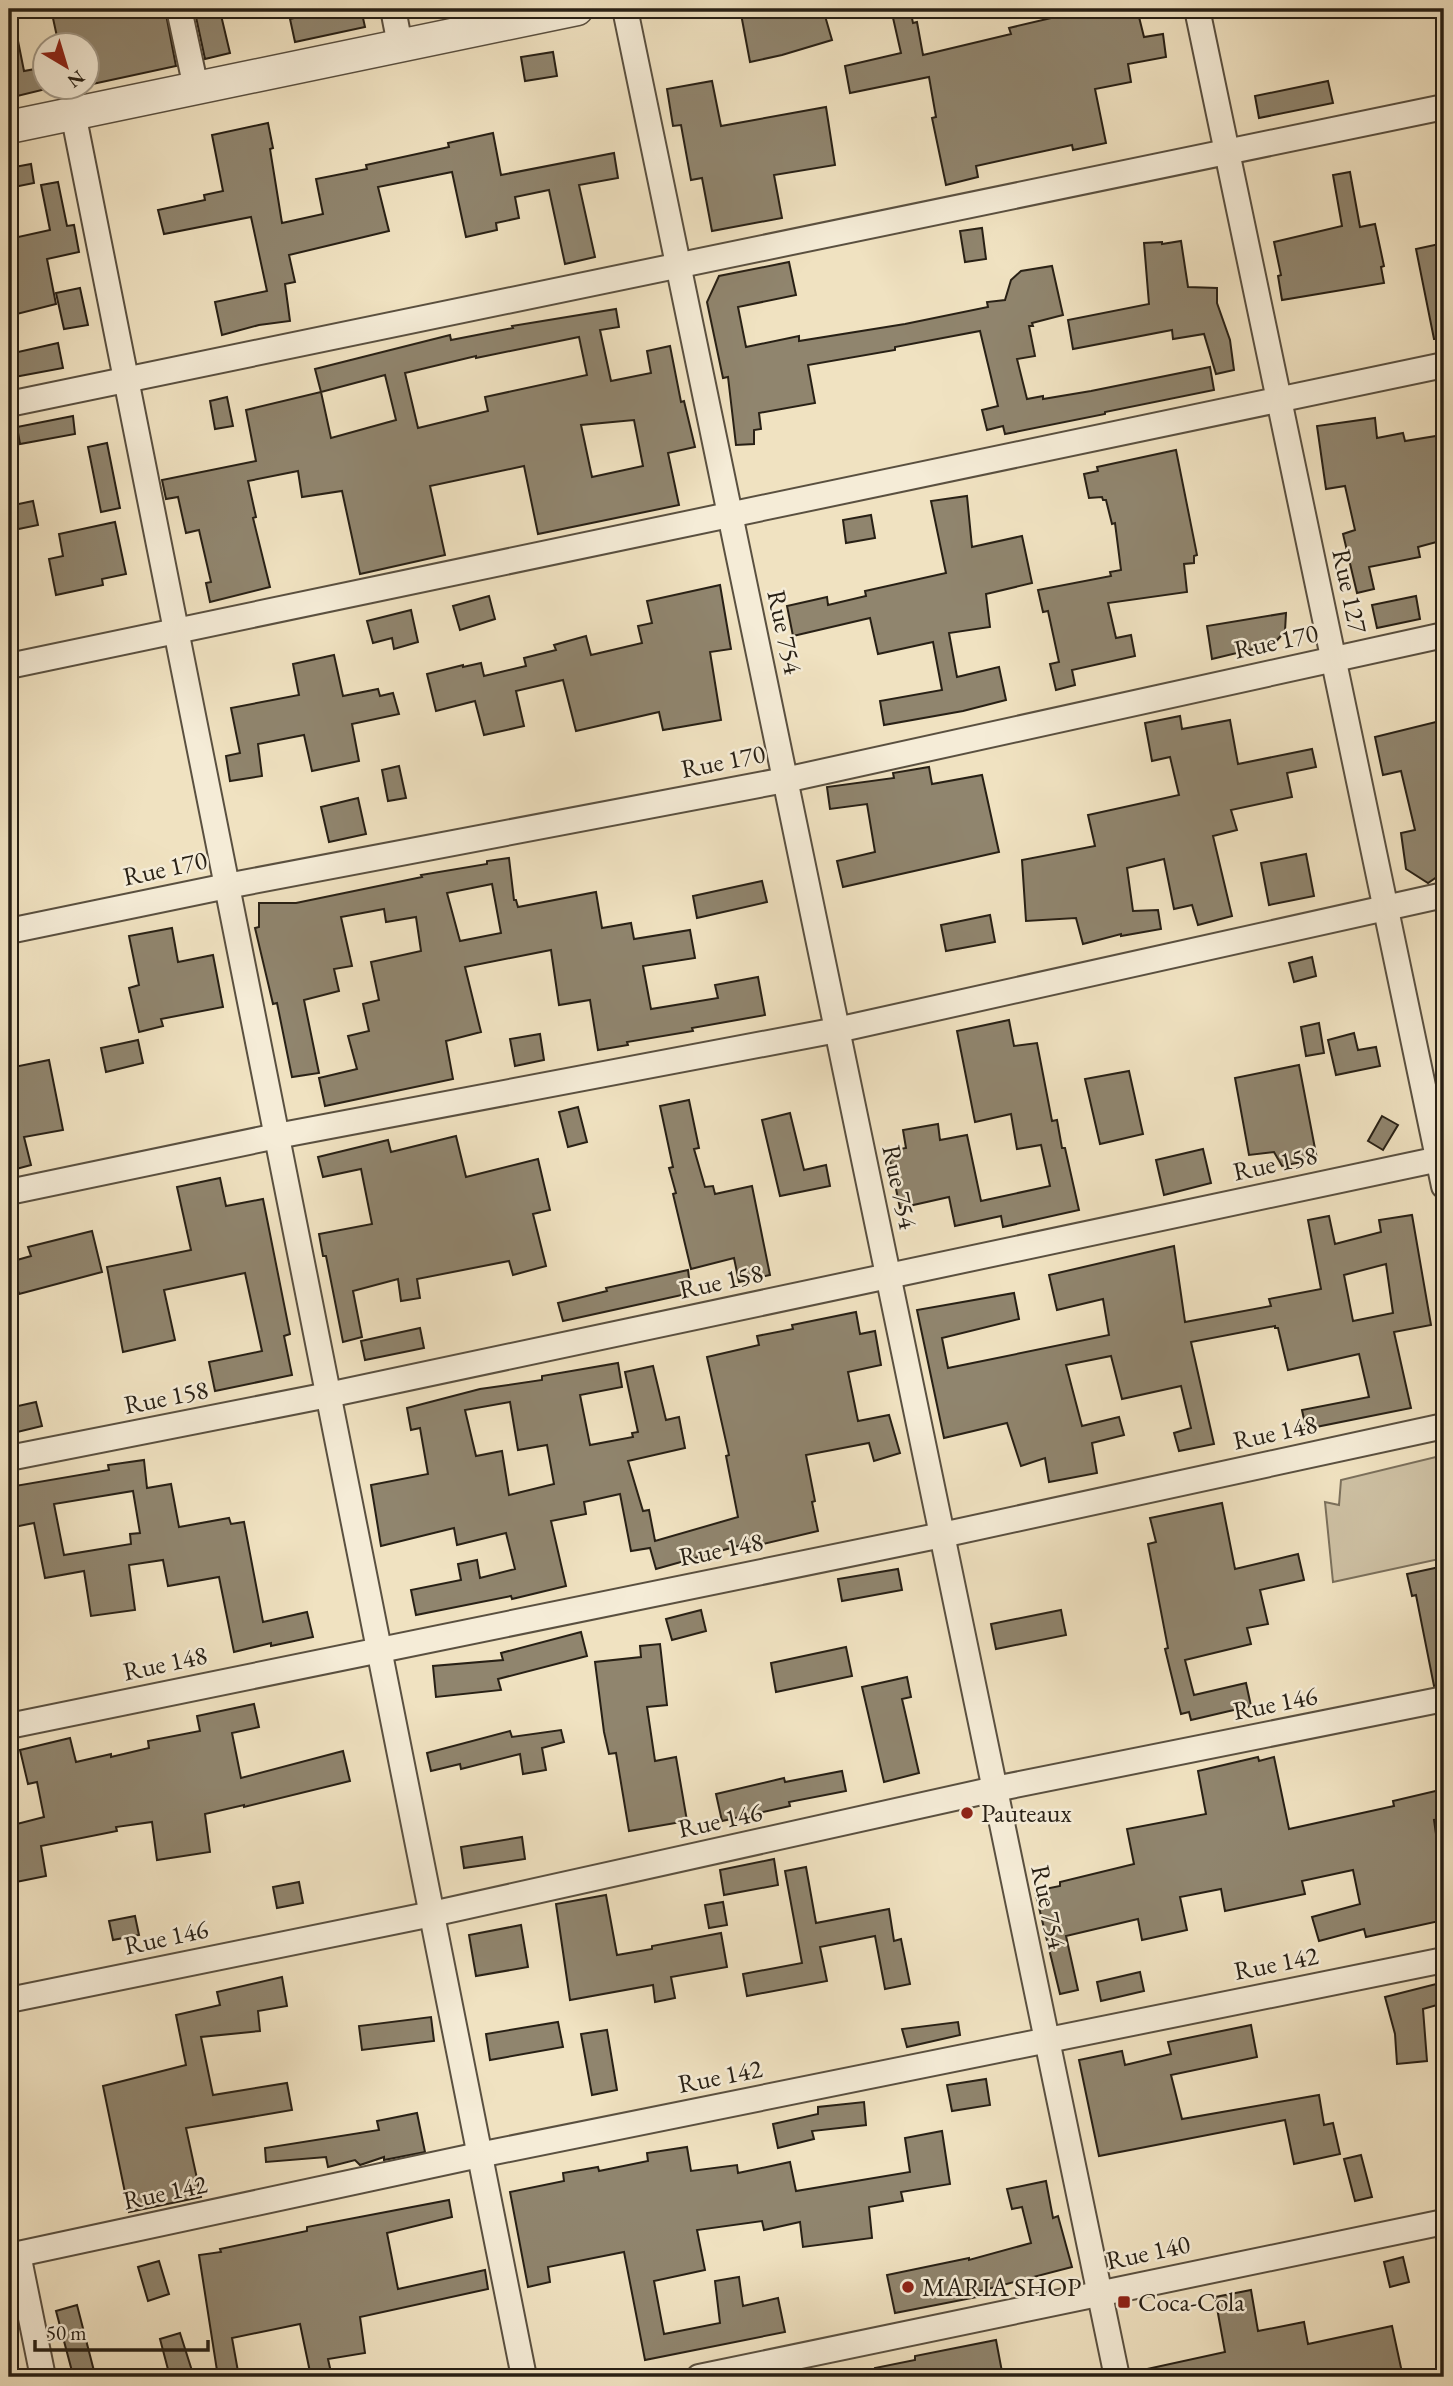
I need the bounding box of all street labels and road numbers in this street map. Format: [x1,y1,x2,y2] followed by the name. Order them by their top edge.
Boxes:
[1325,546,1376,637] street label: Rue 127
[760,587,811,678] street label: Rue 754
[1231,616,1321,666] street label: Rue 170
[678,736,768,786] street label: Rue 170
[120,843,210,893] street label: Rue 170
[1230,1138,1320,1188] street label: Rue 158
[875,1142,926,1233] street label: Rue 754
[676,1256,766,1306] street label: Rue 158
[121,1372,211,1422] street label: Rue 158
[1230,1407,1320,1457] street label: Rue 148
[676,1524,766,1574] street label: Rue 148
[120,1638,210,1688] street label: Rue 148
[1230,1678,1320,1728] street label: Rue 146
[675,1795,765,1845] street label: Rue 146
[1024,1862,1075,1953] street label: Rue 754
[121,1912,211,1962] street label: Rue 146
[1231,1938,1321,1988] street label: Rue 142
[675,2051,765,2101] street label: Rue 142
[120,2166,211,2217] street label: Rue 142
[1103,2227,1193,2277] street label: Rue 140

